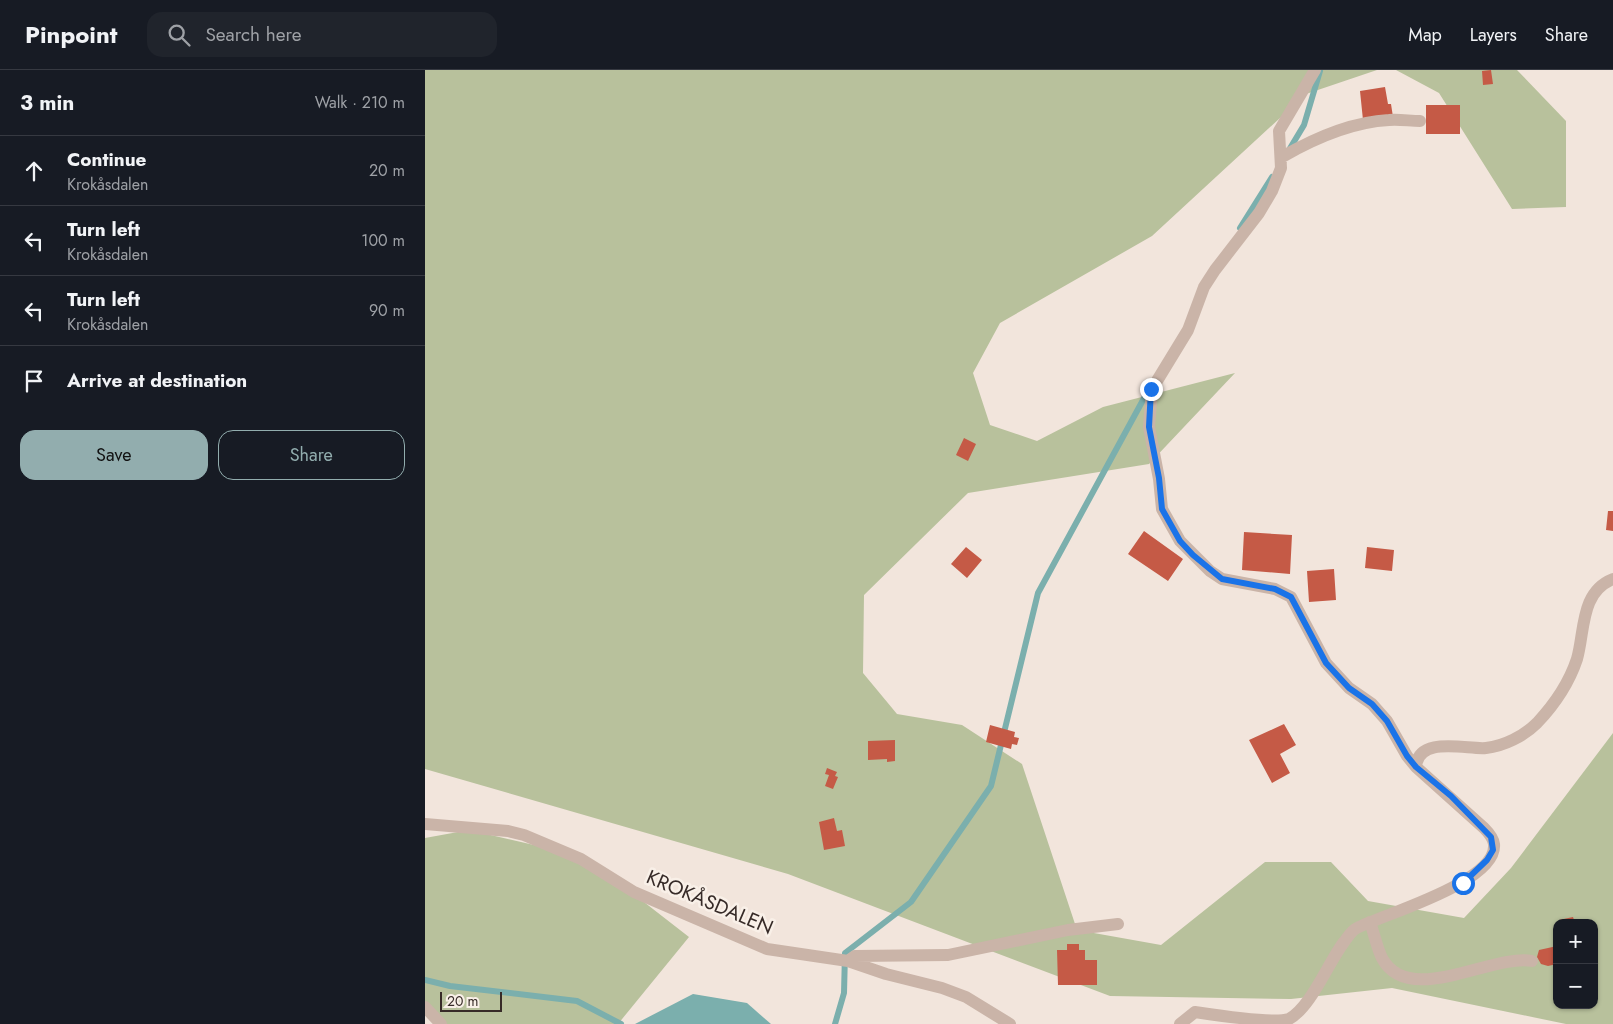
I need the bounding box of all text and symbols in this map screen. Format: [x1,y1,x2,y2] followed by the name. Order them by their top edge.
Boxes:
[147,12,497,57] search box
[25,17,117,52] text: Pinpoint
[165,21,193,49] icon: search
[205,21,302,48] text: Search here
[1408,22,1442,48] text: Map
[1470,22,1517,48] text: Layers
[1545,22,1588,48] text: Share
[20,88,74,118] text: 3 min
[315,91,405,114] text: Walk · 210 m
[67,146,146,173] text: Continue
[20,157,48,185] icon: ahead
[369,159,405,182] text: 20 m
[67,173,148,196] text: Krokåsdalen
[67,216,140,243] text: Turn left
[20,227,48,255] icon: left
[361,229,405,252] text: 100 m
[67,243,148,266] text: Krokåsdalen
[67,286,140,313] text: Turn left
[20,297,48,325] icon: left
[369,299,405,322] text: 90 m
[67,313,148,336] text: Krokåsdalen
[20,367,48,395] icon: arrive
[67,367,247,394] text: Arrive at destination
[1140,378,1163,401] route end
[20,430,208,480] button: Save
[218,430,405,480] button: Share
[642,863,778,942] street label: KROKÅSDALEN
[1452,872,1475,895] route start
[1553,919,1598,1009] map controls
[1553,919,1598,964] button: +
[1553,964,1598,1009] button: −
[440,989,503,1012] scale bar
[447,991,479,1011] text: 20 m

